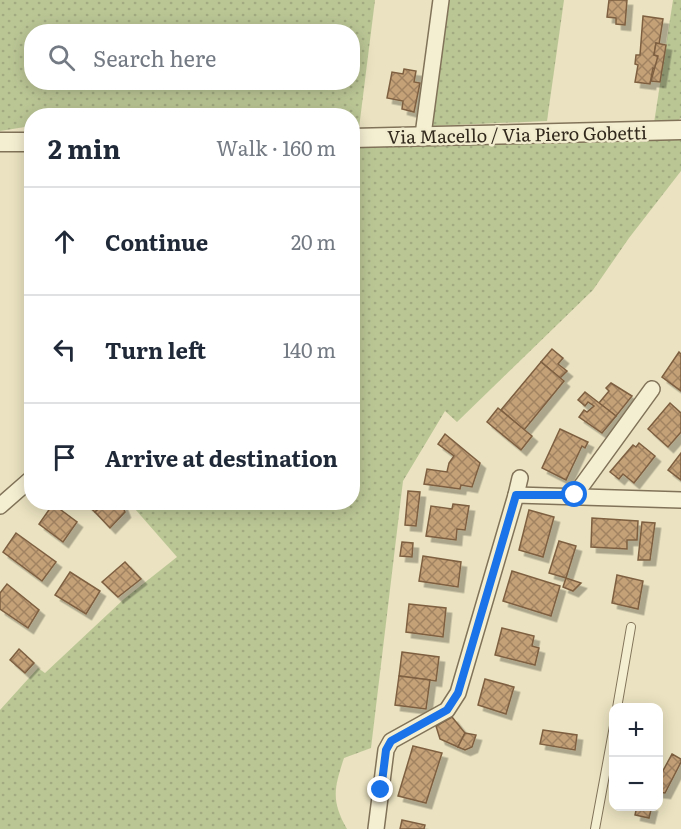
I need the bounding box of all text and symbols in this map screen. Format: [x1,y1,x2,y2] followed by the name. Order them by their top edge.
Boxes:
[24,24,360,90] search box
[45,41,78,74] icon: search
[93,41,216,74] text: Search here
[387,118,647,150] street label: Via Macello / Via Piero Gobetti
[48,128,121,167] text: 2 min
[216,132,336,162] text: Walk · 160 m
[48,225,81,258] icon: ahead
[105,225,208,258] text: Continue
[291,226,336,256] text: 20 m
[48,333,81,366] icon: left
[105,333,206,366] text: Turn left
[283,334,336,364] text: 140 m
[48,441,81,474] icon: arrive
[105,441,338,474] text: Arrive at destination
[561,481,587,507] route start
[609,703,663,811] map controls
[609,703,663,757] button: +
[609,757,663,811] button: −
[367,776,393,802] route end

